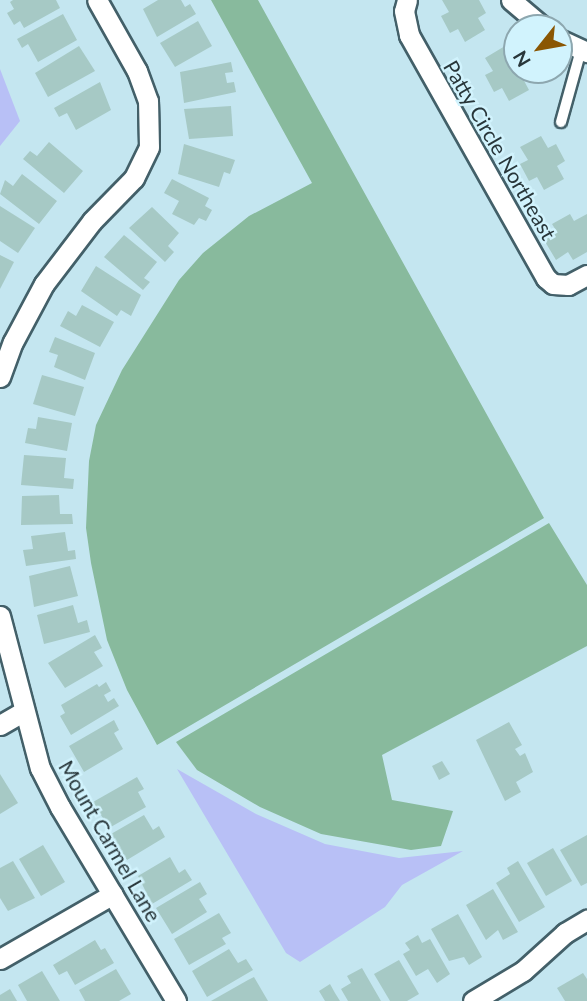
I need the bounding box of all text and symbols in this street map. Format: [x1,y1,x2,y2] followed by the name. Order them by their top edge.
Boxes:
[503,14,573,84] north arrow
[438,56,562,244] street label: Patty Circle Northeast
[54,756,166,926] street label: Mount Carmel Lane

